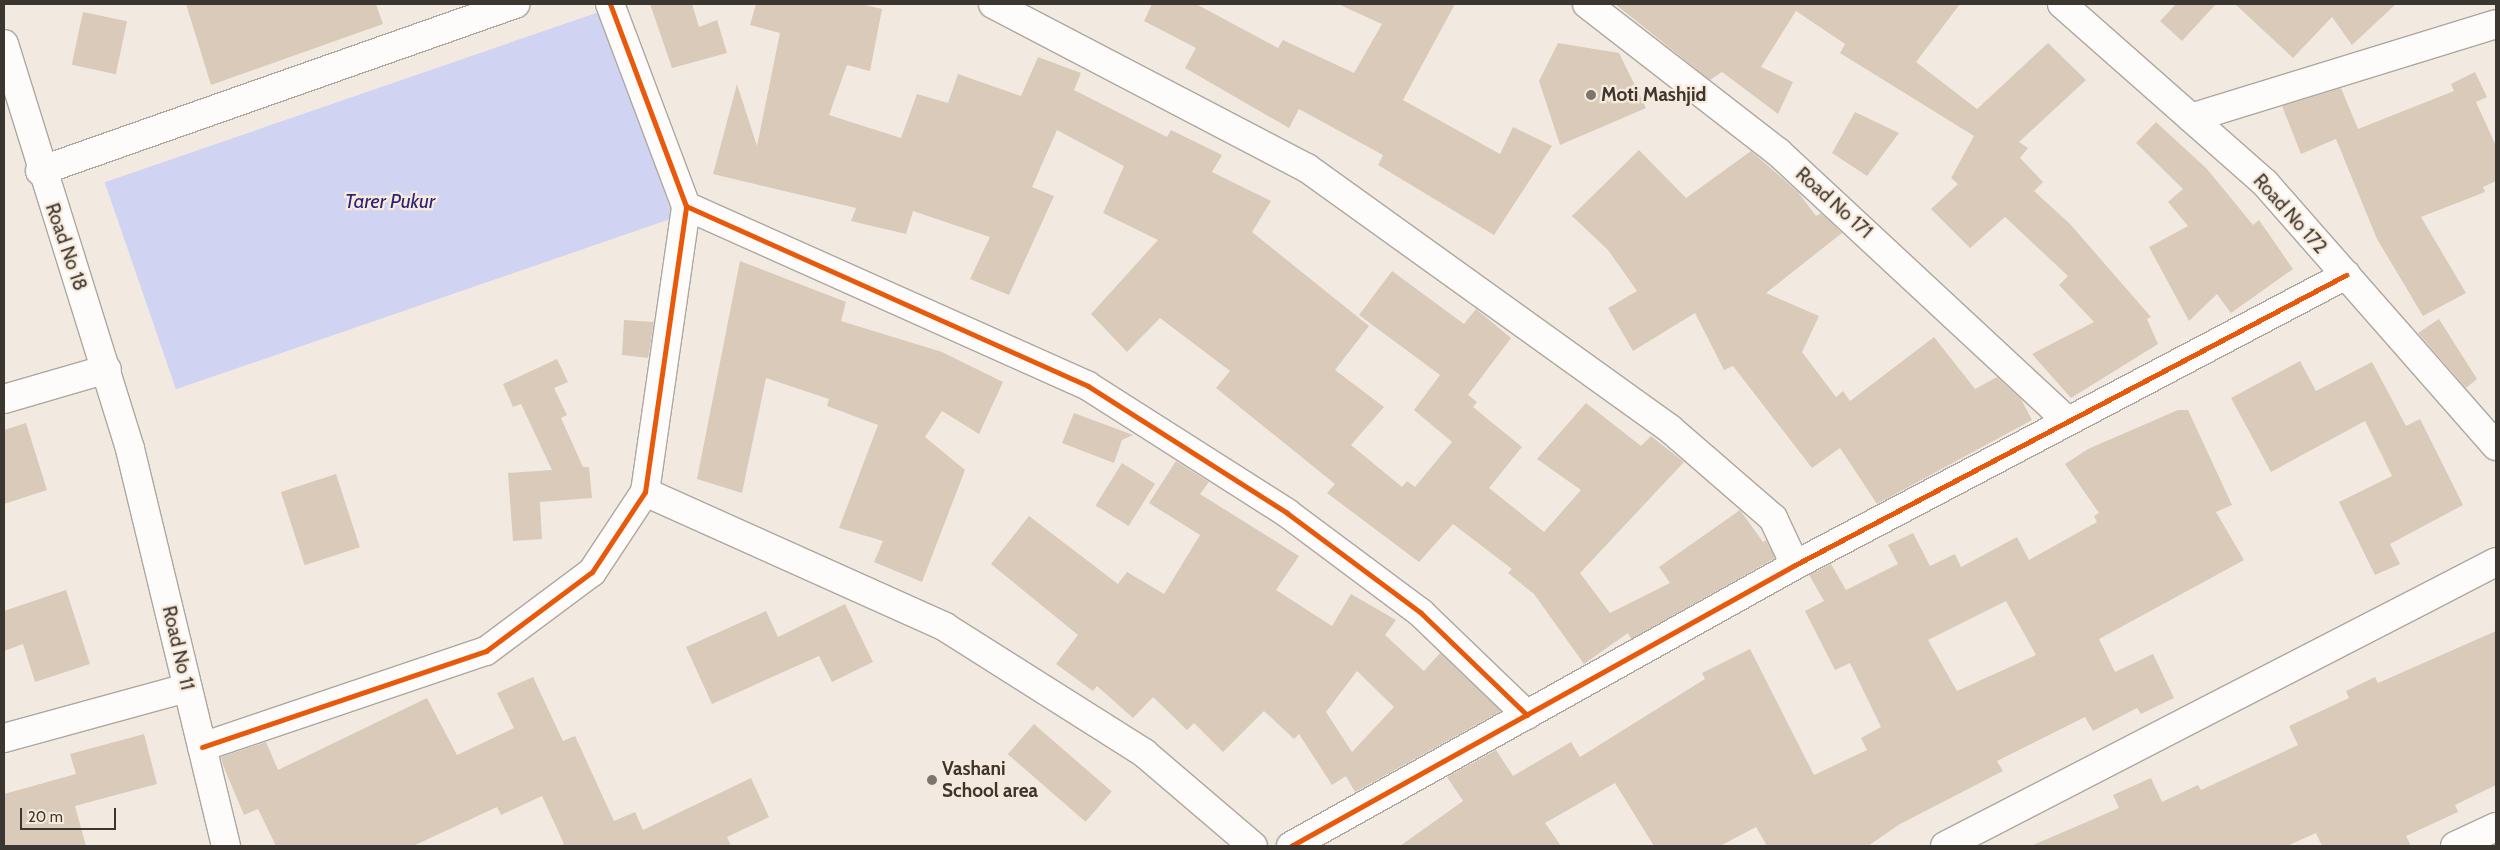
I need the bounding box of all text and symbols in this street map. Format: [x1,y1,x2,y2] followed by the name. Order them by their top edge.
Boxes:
[1601,84,1706,106] place label: Moti Mashjid
[1585,89,1597,101] marker: Moti Mashjid
[1791,163,1877,243] street label: Road No 171
[2248,170,2332,258] street label: Road No 172
[345,189,435,213] water label: Tarer Pukur
[40,200,92,294] street label: Road No 18
[157,604,199,692] street label: Road No 11
[942,758,1038,802] place label: Vashani School area
[926,774,938,786] marker: Vashani School area
[22,798,119,830] scale bar
[28,808,63,826] text: 20 m

